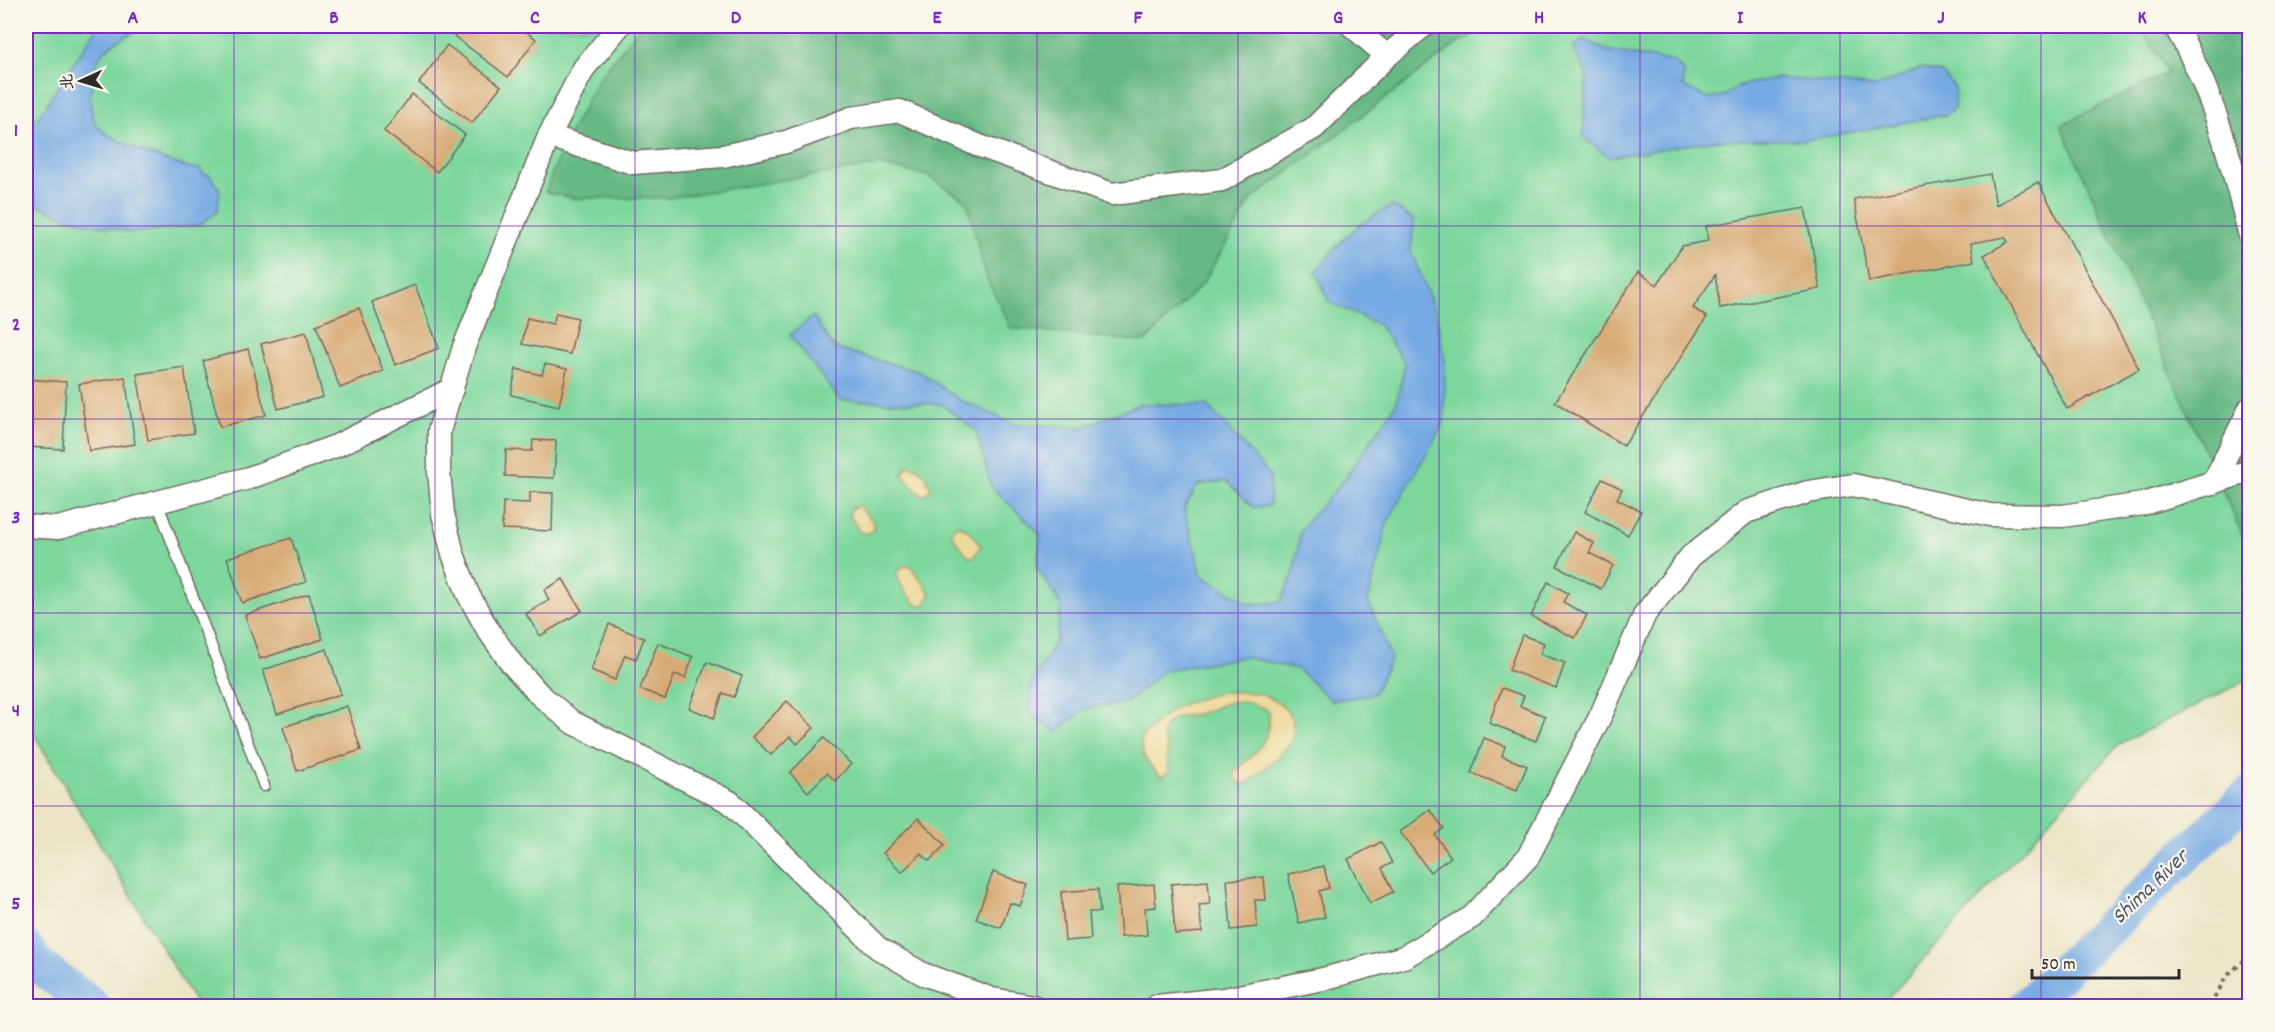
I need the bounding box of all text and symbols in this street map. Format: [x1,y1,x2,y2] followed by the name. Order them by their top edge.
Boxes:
[128,5,139,33] text: A
[329,5,339,33] text: B
[530,5,540,33] text: C
[731,5,742,33] text: D
[932,5,942,33] text: E
[1134,5,1144,33] text: F
[1333,5,1343,33] text: G
[1534,5,1544,33] text: H
[1737,5,1744,33] text: I
[1937,5,1945,33] text: J
[2137,5,2147,33] text: K
[51,51,111,111] north arrow
[56,73,81,91] text: 北
[14,118,18,146] text: 1
[12,312,20,340] text: 2
[12,505,20,533] text: 3
[12,698,20,726] text: 4
[2106,842,2198,933] water label: Shima River
[11,891,21,919] text: 5
[2032,942,2179,980] scale bar
[2041,953,2076,978] text: 50 m

